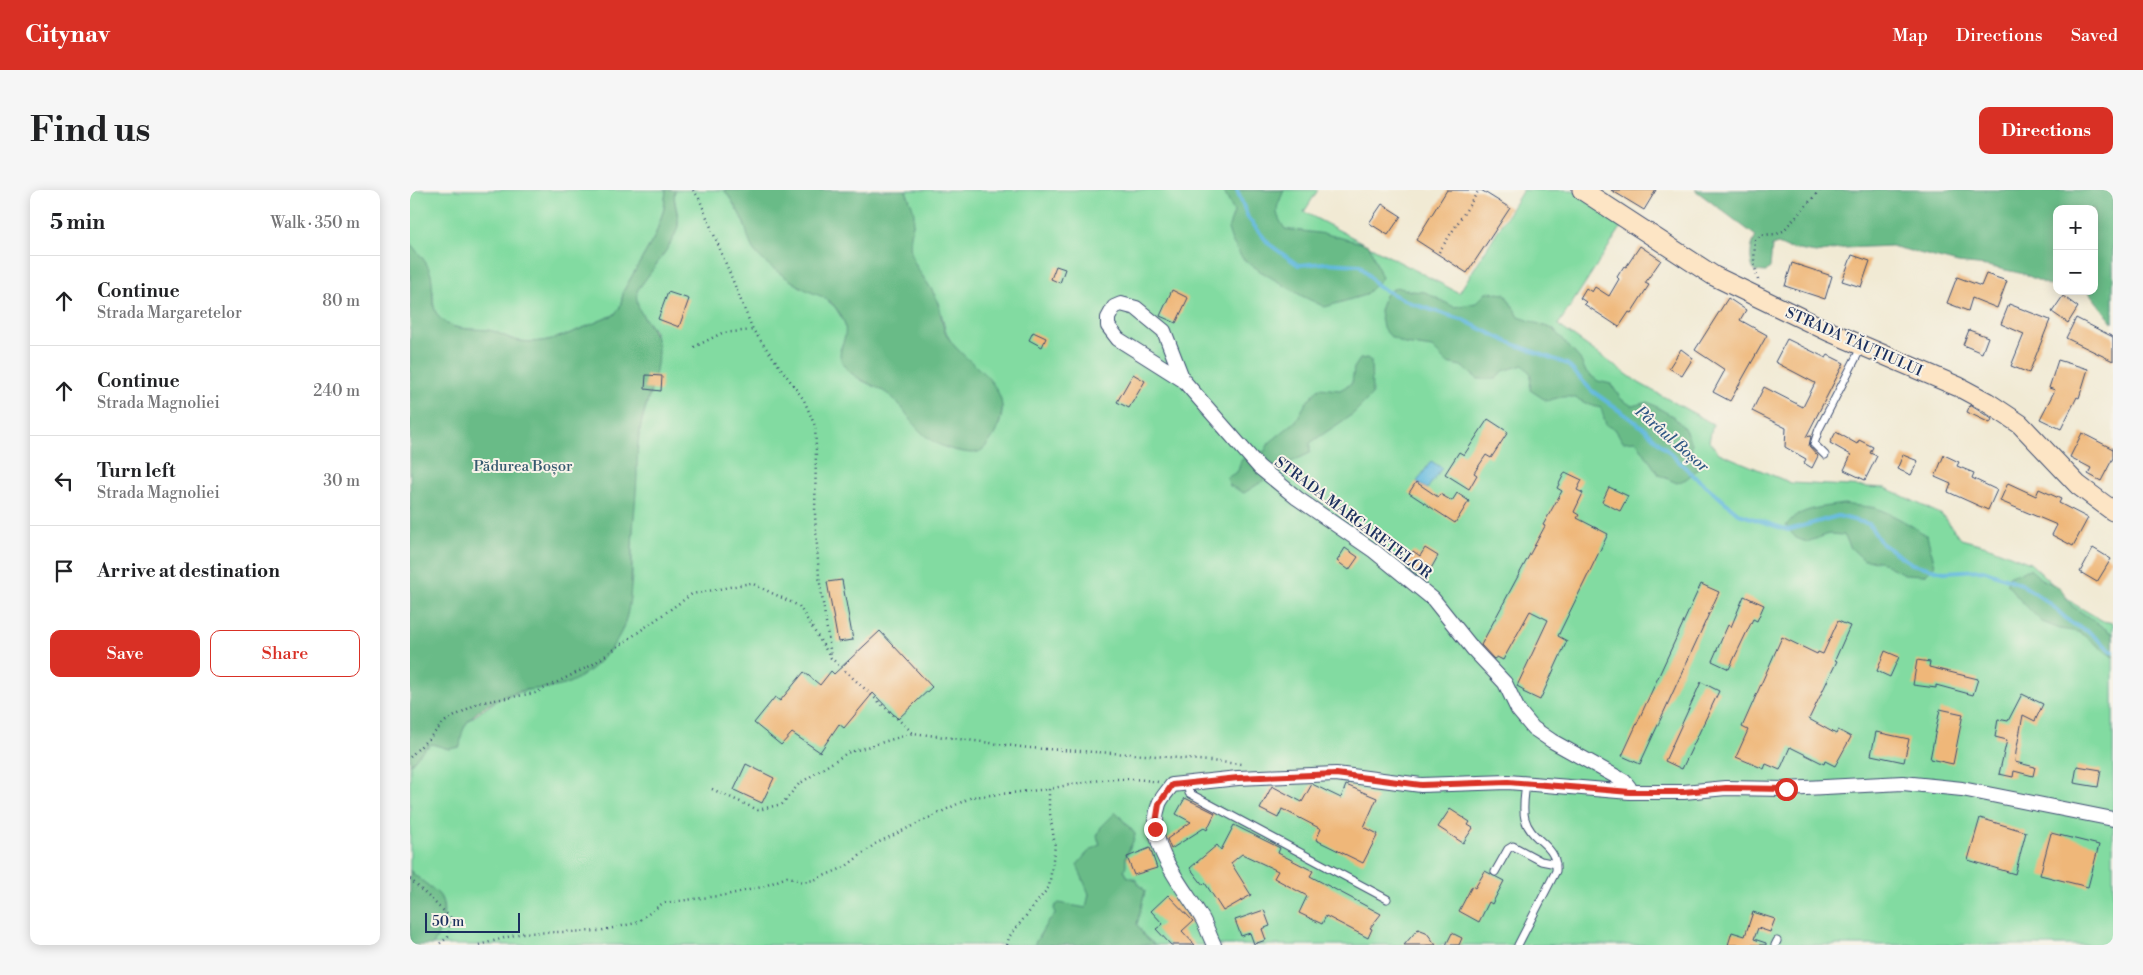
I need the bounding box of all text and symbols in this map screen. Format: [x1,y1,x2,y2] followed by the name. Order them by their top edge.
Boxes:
[25,20,110,50] text: Citynav
[1892,24,1928,47] text: Map
[1956,24,2043,47] text: Directions
[2071,24,2118,47] text: Saved
[1979,107,2113,154] button: Directions
[30,109,150,152] text: Find us
[2053,205,2098,295] map controls
[2053,205,2098,250] button: +
[50,210,105,236] text: 5 min
[271,213,360,233] text: Walk · 350 m
[2053,250,2098,295] button: −
[97,279,180,303] text: Continue
[50,287,78,315] icon: ahead
[322,291,360,311] text: 80 m
[1783,302,1926,381] street label: STRADA TĂUȚIULUI
[97,303,242,323] text: Strada Margaretelor
[97,369,180,393] text: Continue
[50,377,78,405] icon: ahead
[313,381,360,401] text: 240 m
[97,393,220,413] text: Strada Magnoliei
[1630,401,1714,477] water label: Pârâul Boșor
[1271,453,1436,584] street label: STRADA MARGARETELOR
[473,457,573,476] park label: Pădurea Boșor
[97,459,176,483] text: Turn left
[50,467,78,495] icon: left
[323,471,360,491] text: 30 m
[97,483,220,503] text: Strada Magnoliei
[50,557,78,585] icon: arrive
[97,559,280,583] text: Arrive at destination
[50,630,200,677] button: Save
[210,630,360,677] button: Share
[1775,778,1798,801] route start
[1144,818,1167,841] route end
[425,910,520,933] scale bar
[432,913,464,931] text: 50 m

